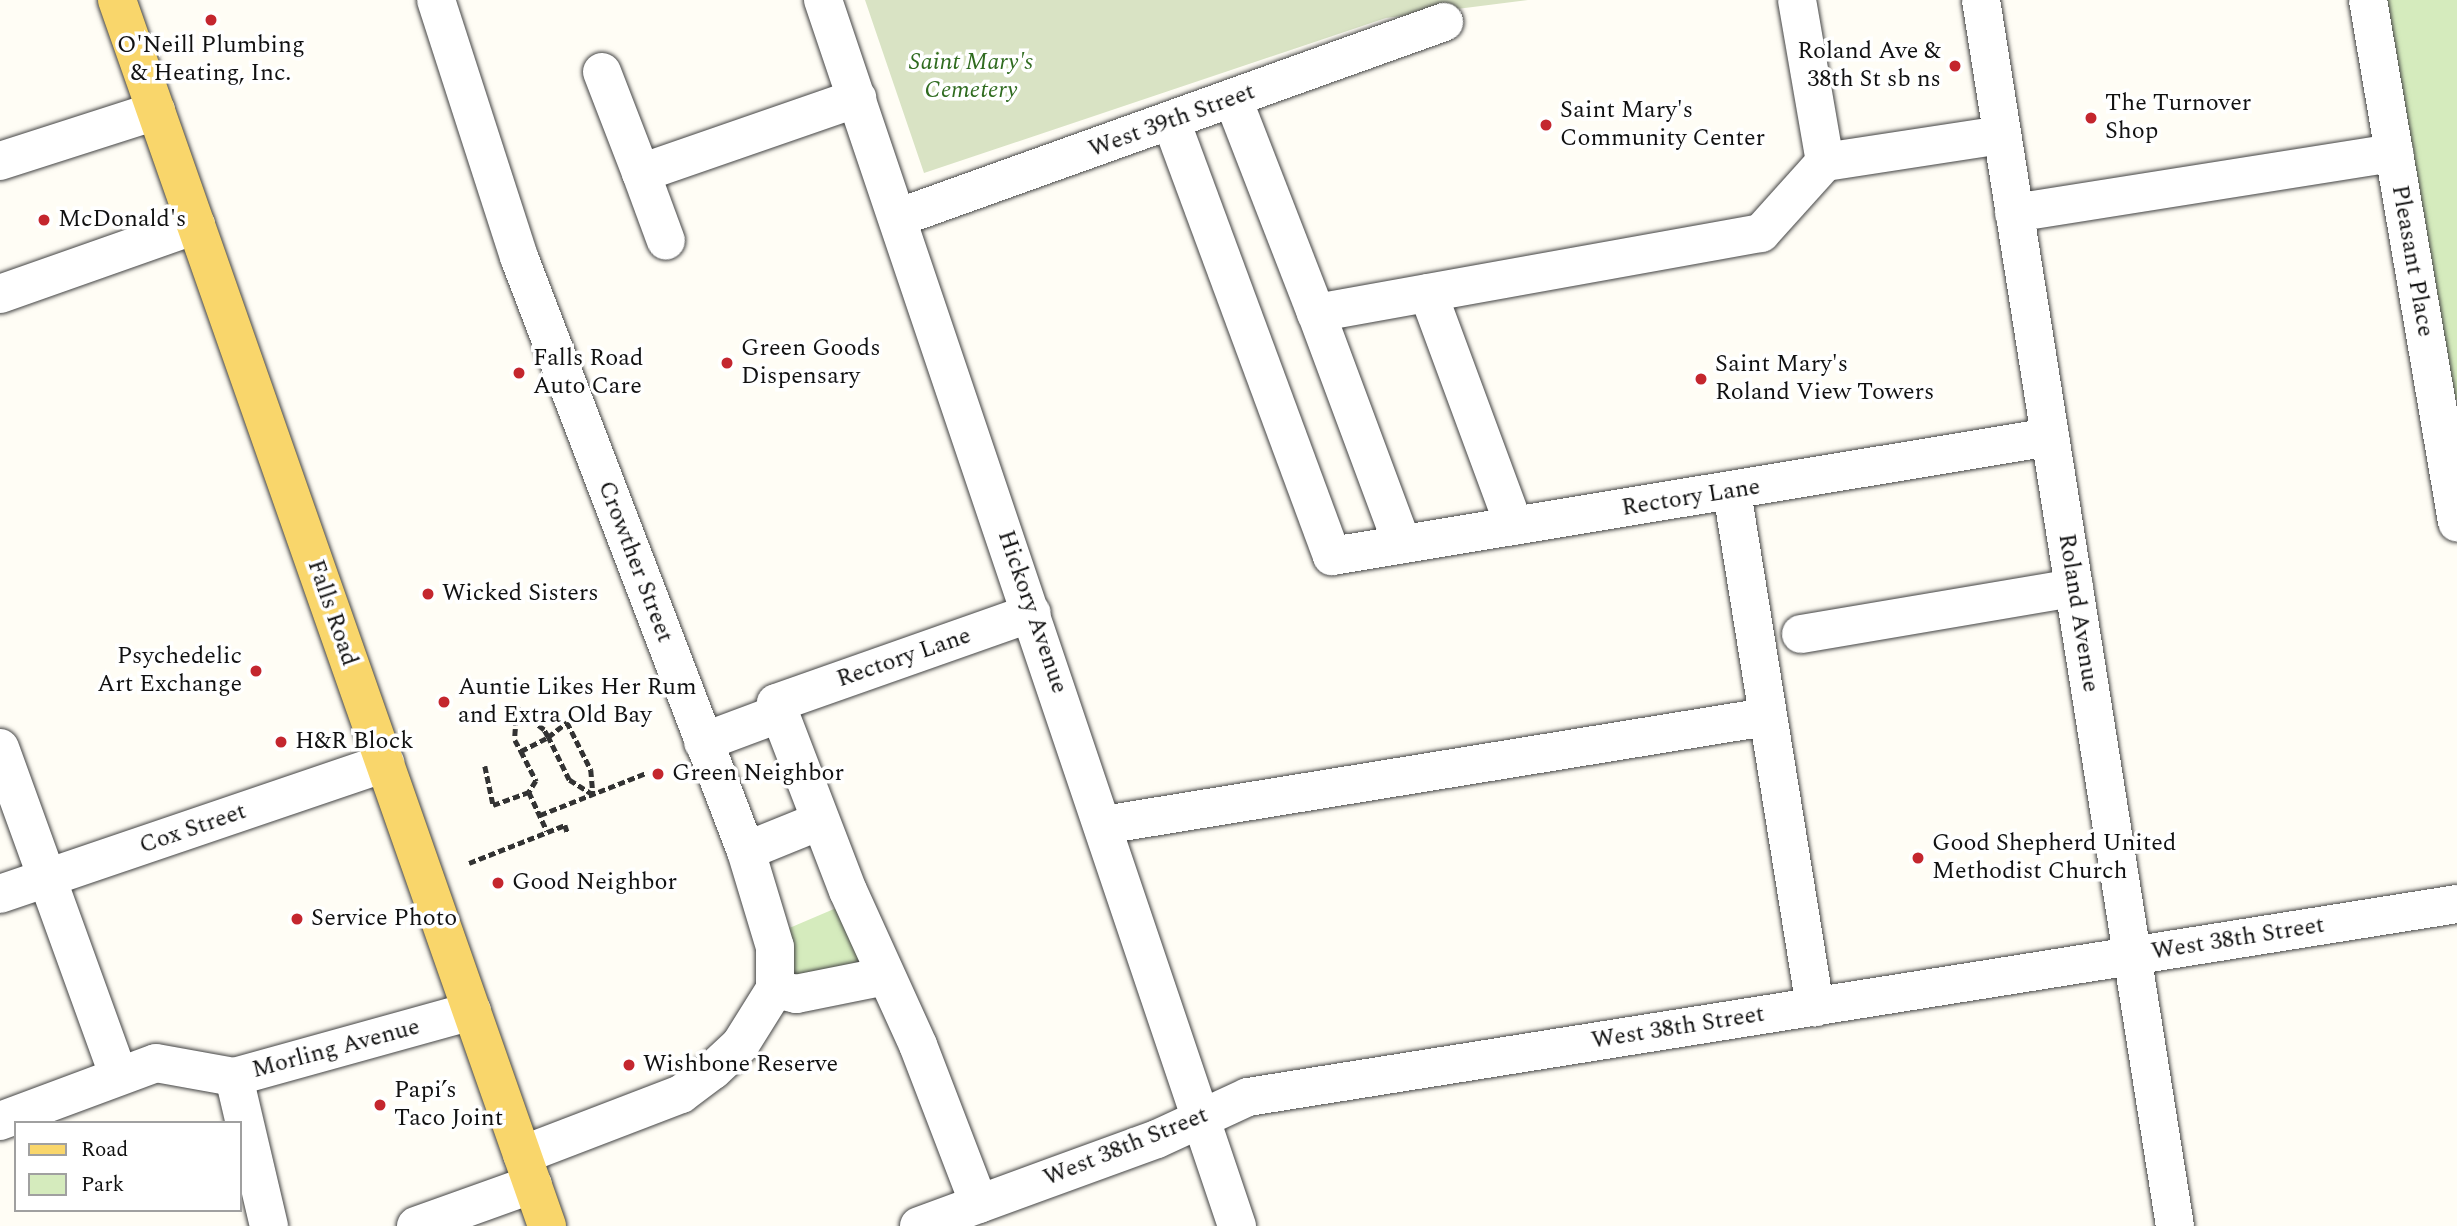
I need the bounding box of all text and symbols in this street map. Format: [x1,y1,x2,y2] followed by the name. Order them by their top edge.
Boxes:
[203,12,219,28] marker: O'Neill Plumbing & Heating, Inc.
[117,32,305,88] place label: O'Neill Plumbing & Heating, Inc.
[1797,38,1941,94] place label: Roland Ave & 38th St sb ns
[909,49,1033,105] park label: Saint Mary's Cemetery
[1947,58,1963,74] marker: Roland Ave & 38th St sb ns
[1085,78,1259,164] street label: West 39th Street
[2105,90,2251,146] place label: The Turnover Shop
[1560,97,1765,153] place label: Saint Mary's Community Center
[2083,110,2099,126] marker: The Turnover Shop
[1538,117,1554,133] marker: Saint Mary's Community Center
[2384,183,2440,339] street label: Pleasant Place
[58,206,186,234] place label: McDonald's
[36,212,52,228] marker: McDonald's
[741,335,881,391] place label: Green Goods Dispensary
[533,345,643,401] place label: Falls Road Auto Care
[1715,351,1934,407] place label: Saint Mary's Roland View Towers
[719,355,735,371] marker: Green Goods Dispensary
[511,365,527,381] marker: Falls Road Auto Care
[1693,371,1709,387] marker: Saint Mary's Roland View Towers
[1620,473,1762,523] street label: Rectory Lane
[591,477,679,647] street label: Crowther Street
[991,527,1073,697] street label: Hickory Avenue
[2051,532,2105,694] street label: Roland Avenue
[300,556,364,670] street label: Falls Road
[442,580,599,608] place label: Wicked Sisters
[420,586,436,602] marker: Wicked Sisters
[833,622,975,694] street label: Rectory Lane
[97,643,242,699] place label: Psychedelic Art Exchange
[248,663,264,679] marker: Psychedelic Art Exchange
[458,674,697,730] place label: Auntie Likes Her Rum and Extra Old Bay
[436,694,452,710] marker: Auntie Likes Her Rum and Extra Old Bay
[295,728,414,756] place label: H&R Block
[273,734,289,750] marker: H&R Block
[672,760,844,788] place label: Green Neighbor
[650,766,666,782] marker: Green Neighbor
[136,797,250,861] street label: Cox Street
[1932,830,2176,886] place label: Good Shepherd United Methodist Church
[1910,850,1926,866] marker: Good Shepherd United Methodist Church
[512,869,677,897] place label: Good Neighbor
[490,875,506,891] marker: Good Neighbor
[311,905,457,933] place label: Service Photo
[289,911,305,927] marker: Service Photo
[2149,911,2327,967] street label: West 38th Street
[1589,1000,1767,1056] street label: West 38th Street
[249,1013,423,1085] street label: Morling Avenue
[643,1051,838,1079] place label: Wishbone Reserve
[621,1057,637,1073] marker: Wishbone Reserve
[394,1077,503,1133] place label: Papi’s Taco Joint
[372,1097,388,1113] marker: Papi’s Taco Joint
[1040,1101,1212,1193] street label: West 38th Street
[14,1121,242,1212] legend
[81,1134,128,1166] text: Road
[81,1169,124,1201] text: Park

